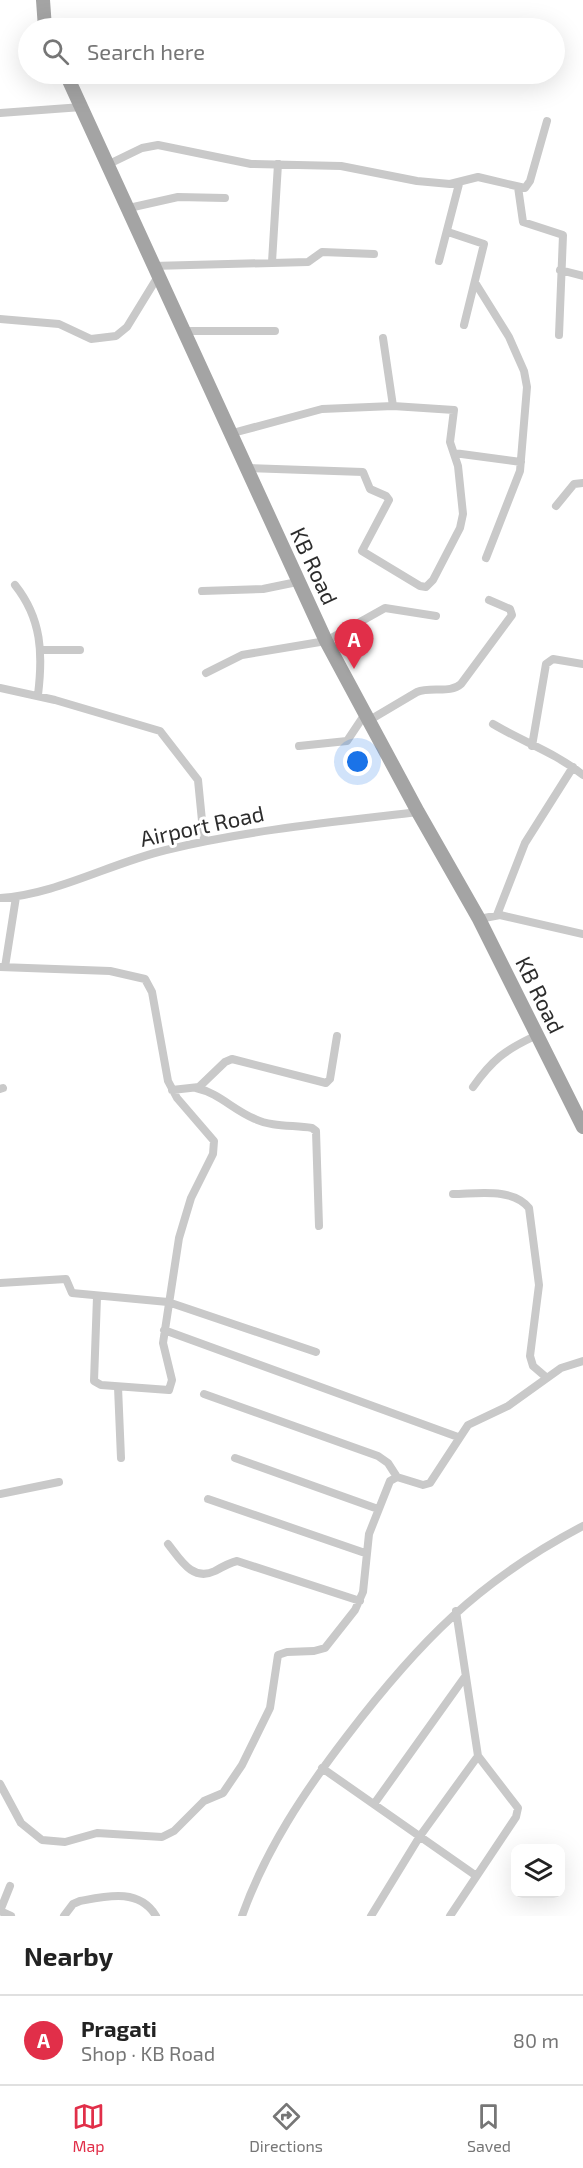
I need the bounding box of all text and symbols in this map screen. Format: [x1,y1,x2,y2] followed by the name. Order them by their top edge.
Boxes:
[18,18,565,84] search box
[39,35,72,68] icon: search
[87,38,205,64] text: Search here
[286,523,344,608] street label: KB Road
[334,620,374,669] pin: A
[343,747,372,776] your location
[137,799,266,851] street label: Airport Road
[511,952,571,1037] street label: KB Road
[511,1844,565,1898] map controls
[511,1844,565,1898] button: layers
[24,1940,113,1971] text: Nearby
[81,2015,157,2041] text: Pragati
[37,2028,50,2052] text: A
[513,2028,559,2052] text: 80 m
[81,2041,215,2065] text: Shop · KB Road
[72,2100,105,2155] tab: Map
[249,2100,323,2155] tab: Directions
[467,2100,511,2155] tab: Saved

